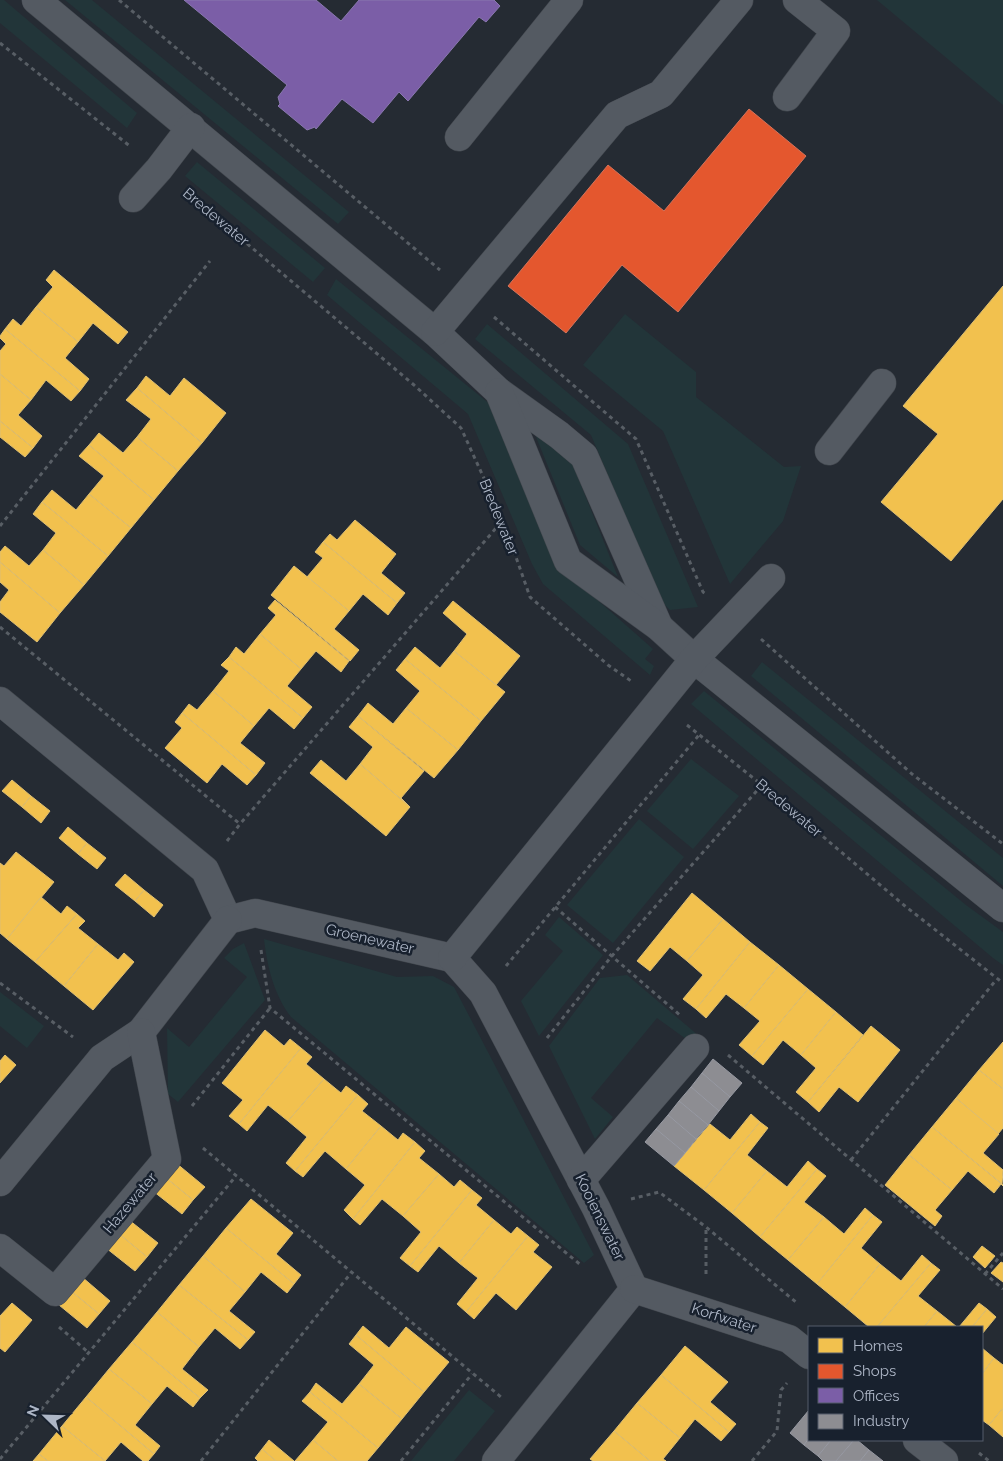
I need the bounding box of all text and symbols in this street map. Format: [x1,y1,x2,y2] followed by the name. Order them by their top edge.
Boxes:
[179,184,253,250] street label: Bredewater
[476,476,523,559] street label: Bredewater
[752,775,826,841] street label: Bredewater
[324,920,417,958] street label: Groenewater
[99,1168,161,1237] street label: Hazewater
[571,1171,629,1264] street label: Kooienswater
[689,1299,760,1337] street label: Korfwater
[808,1326,983,1441] legend
[853,1337,903,1355] text: Homes
[853,1362,896,1380] text: Shops
[853,1387,900,1405] text: Offices
[20,1391,70,1441] north arrow
[24,1403,42,1419] text: N
[853,1412,909,1430] text: Industry

